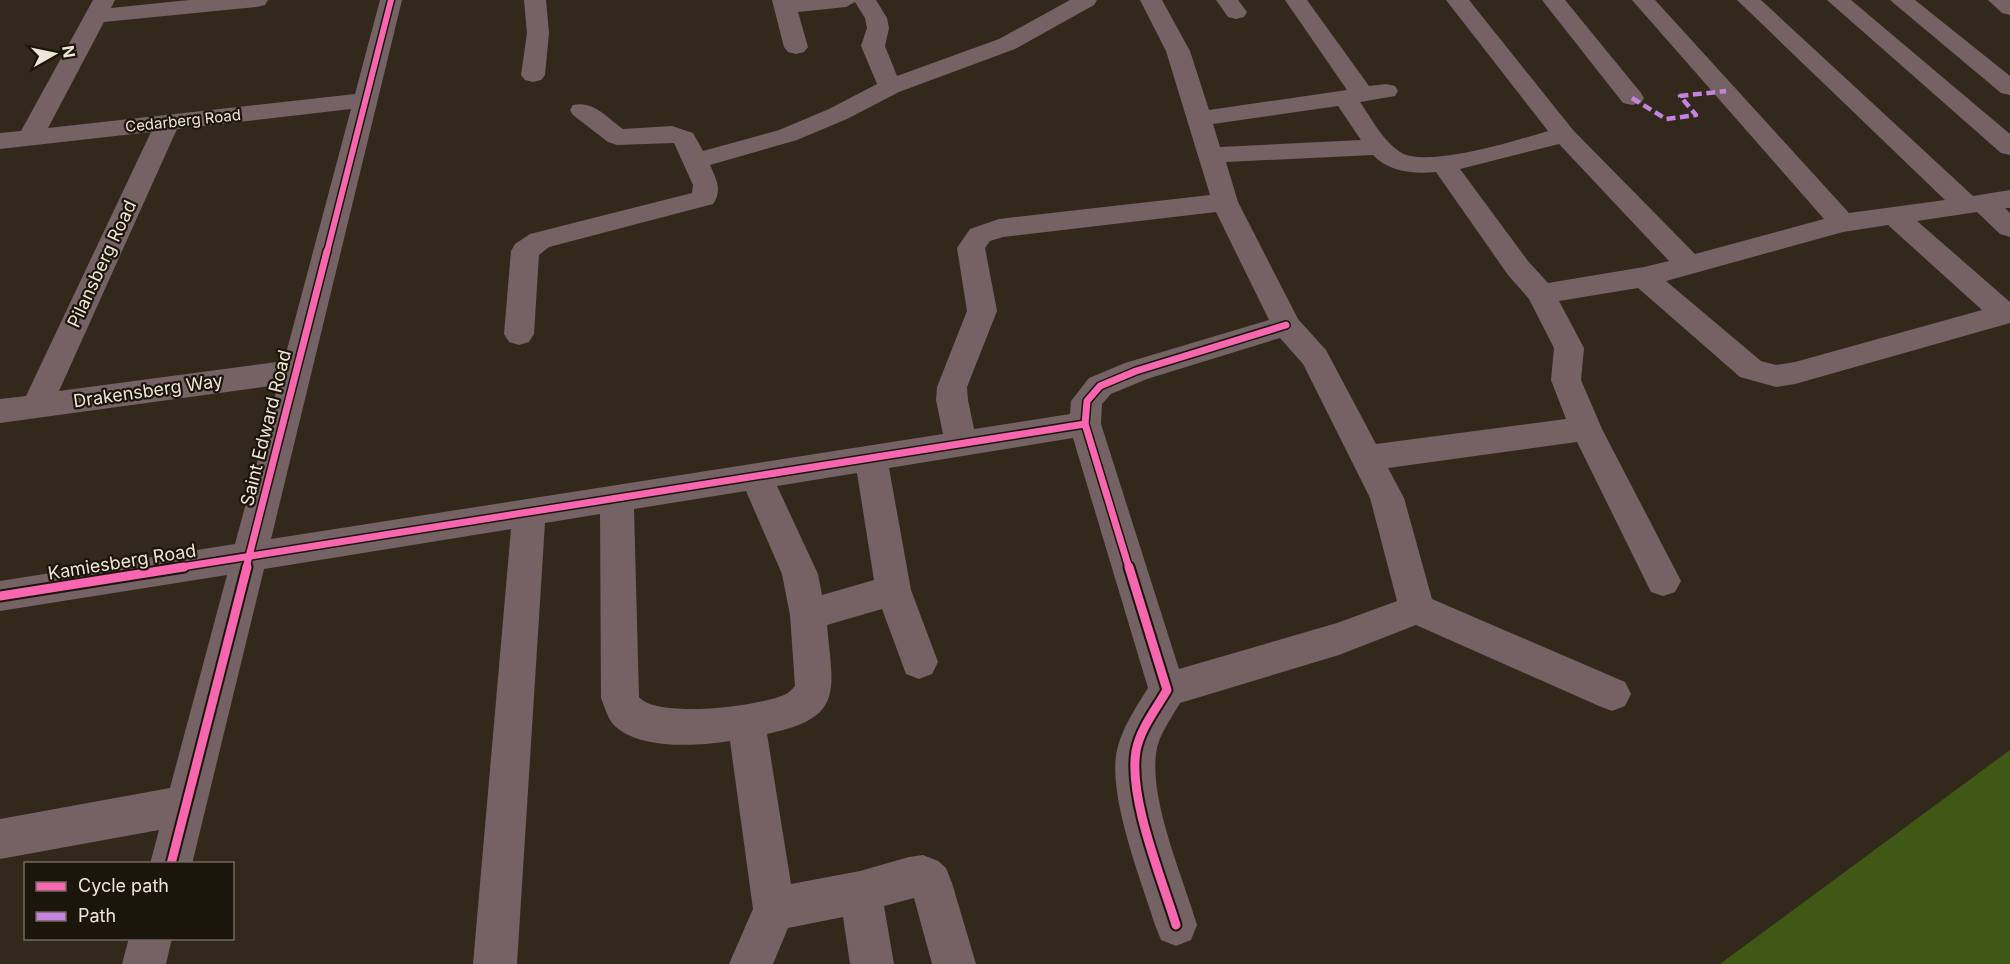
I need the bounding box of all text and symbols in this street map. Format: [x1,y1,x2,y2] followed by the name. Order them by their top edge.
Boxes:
[24,24,84,84] north arrow
[58,44,80,59] text: N
[124,105,242,136] street label: Cedarberg Road
[63,197,140,331] street label: Pilansberg Road
[236,348,295,508] street label: Saint Edward Road
[72,370,224,411] street label: Drakensberg Way
[46,539,198,584] street label: Kamiesberg Road
[24,862,234,940] legend
[78,875,169,896] text: Cycle path
[78,905,116,926] text: Path

